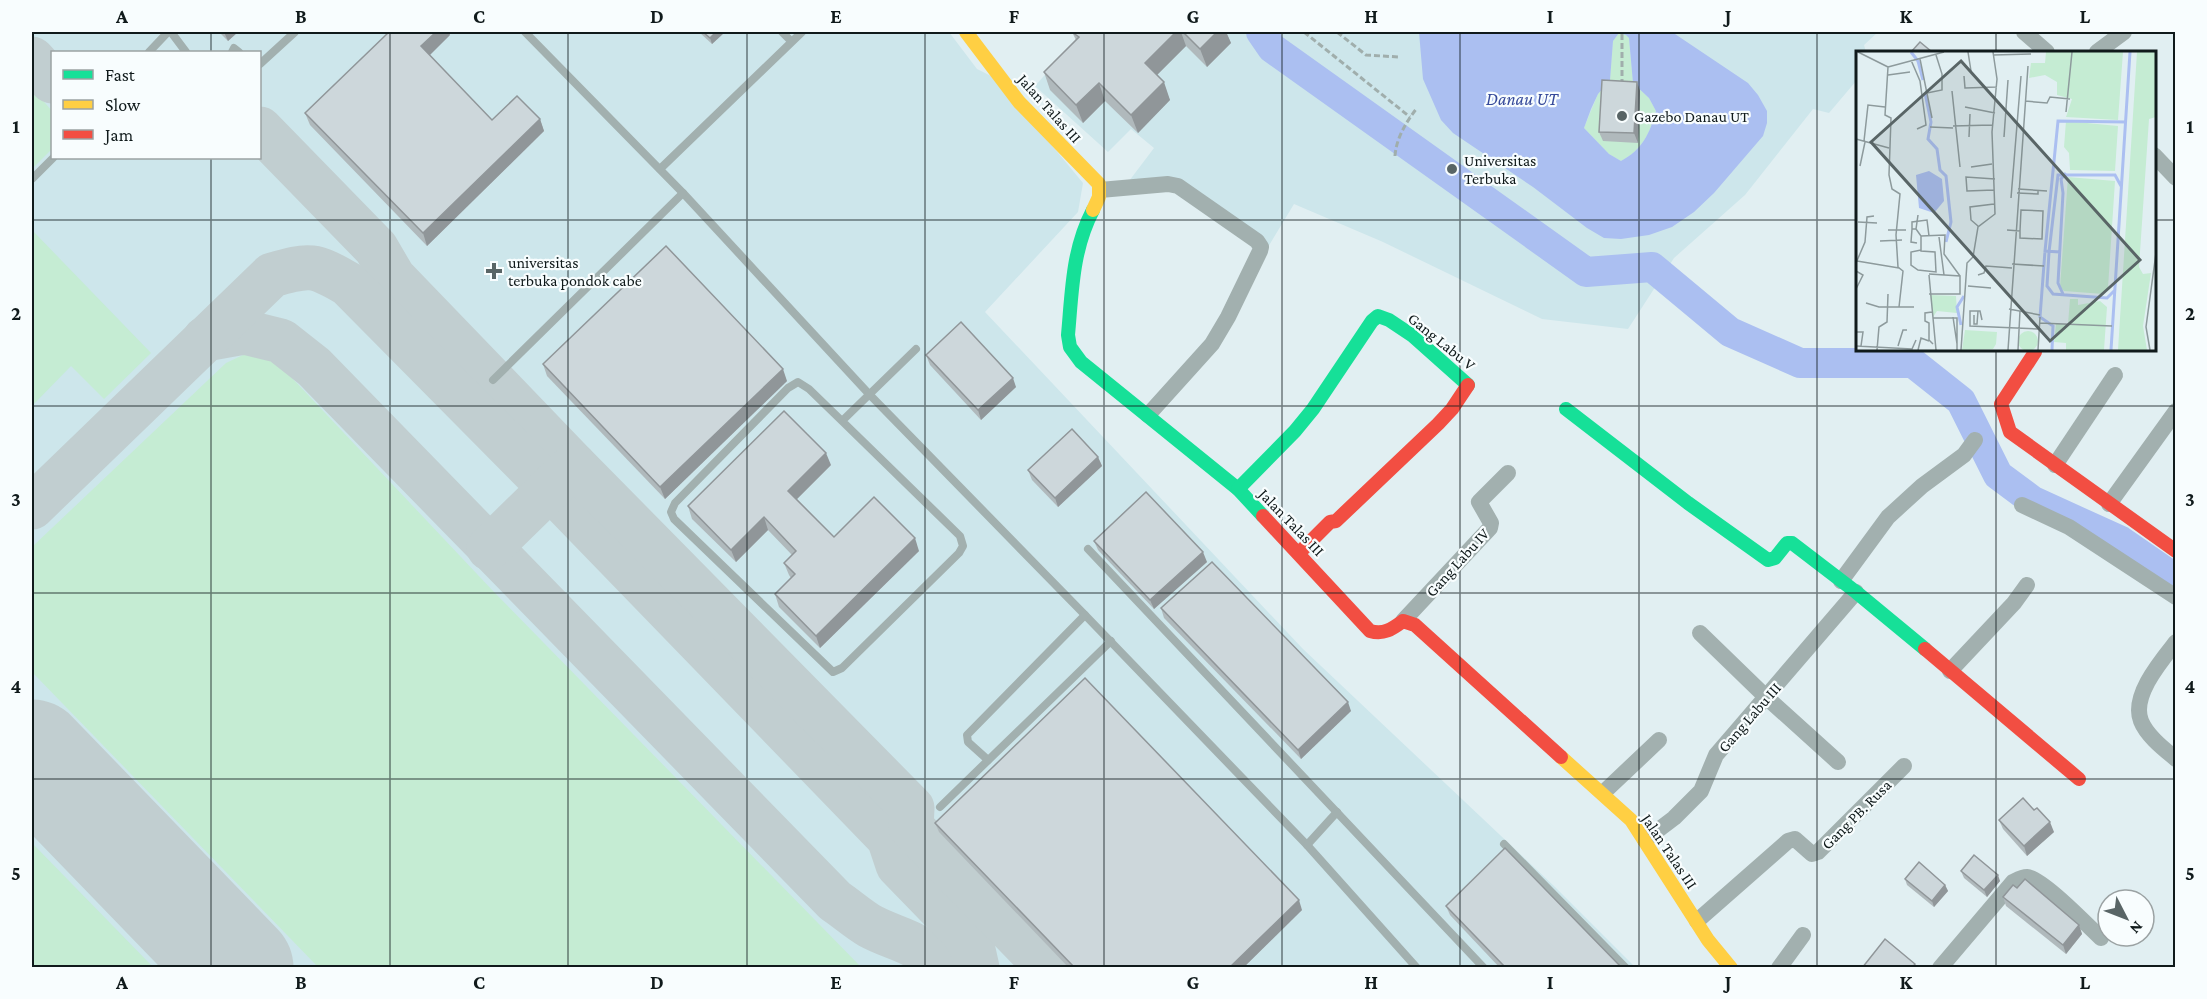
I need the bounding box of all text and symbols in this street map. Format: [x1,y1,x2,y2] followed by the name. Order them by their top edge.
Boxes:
[115,5,129,27] text: A
[295,5,307,27] text: B
[473,5,485,27] text: C
[650,5,664,27] text: D
[830,5,842,27] text: E
[1009,5,1020,27] text: F
[1187,5,1200,27] text: G
[1364,5,1378,27] text: H
[1547,5,1554,27] text: I
[1723,5,1732,27] text: J
[1900,5,1914,27] text: K
[2080,5,2091,27] text: L
[51,51,261,159] legend
[1856,51,2156,351] inset map
[105,65,136,85] text: Fast
[1012,69,1085,147] street label: Jalan Talas III
[1486,89,1559,109] water label: Danau UT
[105,95,141,115] text: Slow
[1634,108,1749,125] place label: Gazebo Danau UT
[1615,109,1629,123] marker: Gazebo Danau UT
[12,115,20,137] text: 1
[2186,115,2194,137] text: 1
[103,125,134,145] text: Jam
[1464,152,1536,187] place label: Universitas Terbuka
[1445,162,1459,176] marker: Universitas Terbuka
[508,254,642,290] place label: universitas terbuka pondok cabe
[485,262,503,280] marker: universitas terbuka pondok cabe
[11,302,21,324] text: 2
[2185,302,2195,324] text: 2
[1404,309,1479,375] street label: Gang Labu V
[1253,484,1328,560] street label: Jalan Talas III
[11,488,21,510] text: 3
[2185,488,2195,510] text: 3
[1422,524,1494,601] street label: Gang Labu IV
[11,675,22,697] text: 4
[2185,675,2196,697] text: 4
[1715,679,1785,756] street label: Gang Labu III
[1818,776,1896,853] street label: Gang PB. Rusa
[1636,809,1701,893] street label: Jalan Talas III
[11,862,21,884] text: 5
[2185,862,2195,884] text: 5
[2096,888,2156,948] north arrow
[2127,918,2147,938] text: N
[115,971,129,993] text: A
[295,971,307,993] text: B
[473,971,485,993] text: C
[650,971,664,993] text: D
[830,971,842,993] text: E
[1009,971,1020,993] text: F
[1187,971,1200,993] text: G
[1364,971,1378,993] text: H
[1547,971,1554,993] text: I
[1723,971,1732,993] text: J
[1900,971,1914,993] text: K
[2080,971,2091,993] text: L

